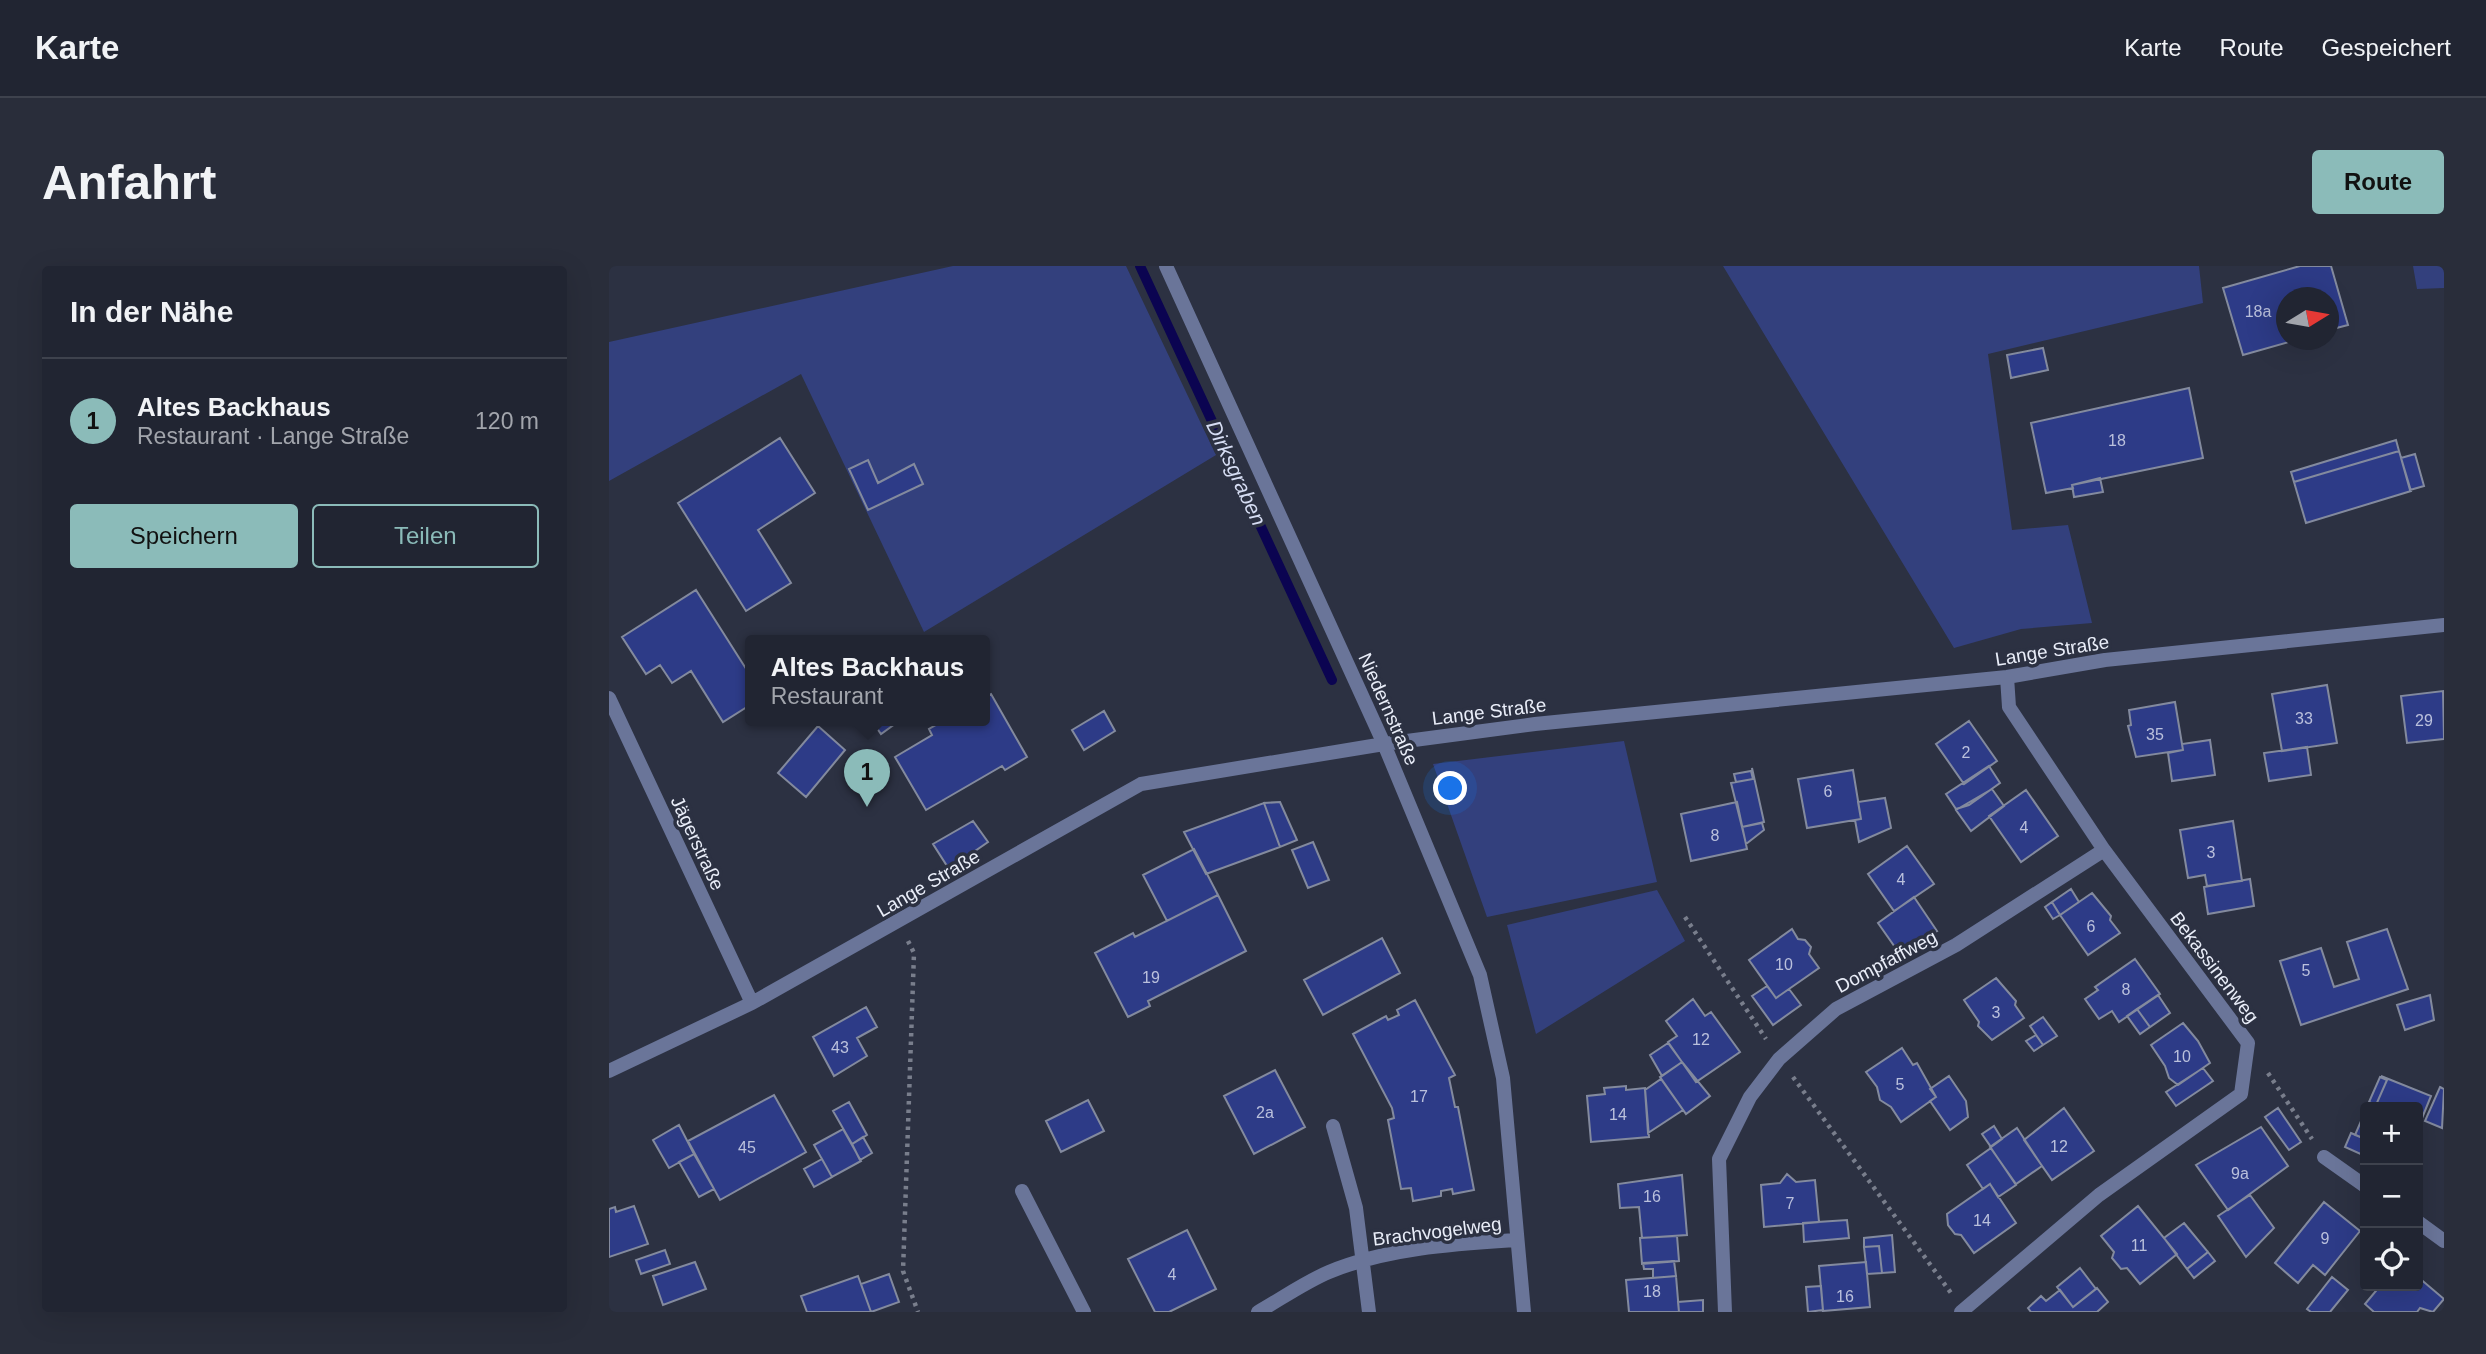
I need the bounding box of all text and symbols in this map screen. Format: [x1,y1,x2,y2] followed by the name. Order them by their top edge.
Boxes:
[35,29,119,66] text: Karte
[2124,34,2182,61] text: Karte
[2220,34,2284,61] text: Route
[2322,34,2451,61] text: Gespeichert
[2312,150,2444,214] button: Route
[42,155,216,209] text: Anfahrt
[2276,287,2339,350] north arrow
[70,295,233,328] text: In der Nähe
[2245,303,2271,320] house number: 18a
[137,392,331,422] text: Altes Backhaus
[87,408,99,434] text: 1
[475,408,539,434] text: 120 m
[1202,417,1271,529] water label: Dirksgraben
[137,423,409,449] text: Restaurant · Lange Straße
[2108,432,2126,449] house number: 18
[70,504,298,568] button: Speichern
[312,504,539,568] button: Teilen
[1994,631,2111,670] street label: Lange Straße
[745,635,990,726] popup
[1354,650,1423,768] street label: Niedernstraße
[771,652,964,682] text: Altes Backhaus
[771,683,883,709] text: Restaurant
[1431,694,1547,729] street label: Lange Straße
[2295,710,2313,727] house number: 33
[2415,712,2433,729] house number: 29
[2146,726,2164,743] house number: 35
[1962,744,1971,761] house number: 2
[844,749,890,807] pin: 1
[1433,771,1467,805] your location
[1824,783,1833,800] house number: 6
[667,793,728,894] street label: Jägerstraße
[2020,819,2029,836] house number: 4
[1711,827,1720,844] house number: 8
[2207,844,2216,861] house number: 3
[873,846,983,921] street label: Lange Straße
[1897,871,1906,888] house number: 4
[2166,908,2263,1027] street label: Bekassinenweg
[2087,918,2096,935] house number: 6
[1832,926,1940,997] street label: Dompfaffweg
[1775,956,1793,973] house number: 10
[2302,962,2311,979] house number: 5
[1142,969,1160,986] house number: 19
[2122,981,2131,998] house number: 8
[1992,1004,2001,1021] house number: 3
[1692,1031,1710,1048] house number: 12
[831,1039,849,1056] house number: 43
[2173,1048,2191,1065] house number: 10
[1896,1076,1905,1093] house number: 5
[1410,1088,1428,1105] house number: 17
[2360,1102,2423,1291] map controls
[2360,1102,2423,1165] button: +
[1256,1104,1274,1121] house number: 2a
[1609,1106,1627,1123] house number: 14
[2050,1138,2068,1155] house number: 12
[738,1139,756,1156] house number: 45
[2231,1165,2249,1182] house number: 9a
[2360,1165,2423,1228] button: −
[1643,1188,1661,1205] house number: 16
[1786,1195,1795,1212] house number: 7
[1973,1212,1991,1229] house number: 14
[1371,1213,1503,1250] street label: Brachvogelweg
[2360,1228,2423,1291] button: locate
[2321,1230,2330,1247] house number: 9
[2131,1237,2147,1254] house number: 11
[1168,1266,1177,1283] house number: 4
[1643,1283,1661,1300] house number: 18
[1836,1288,1854,1305] house number: 16

